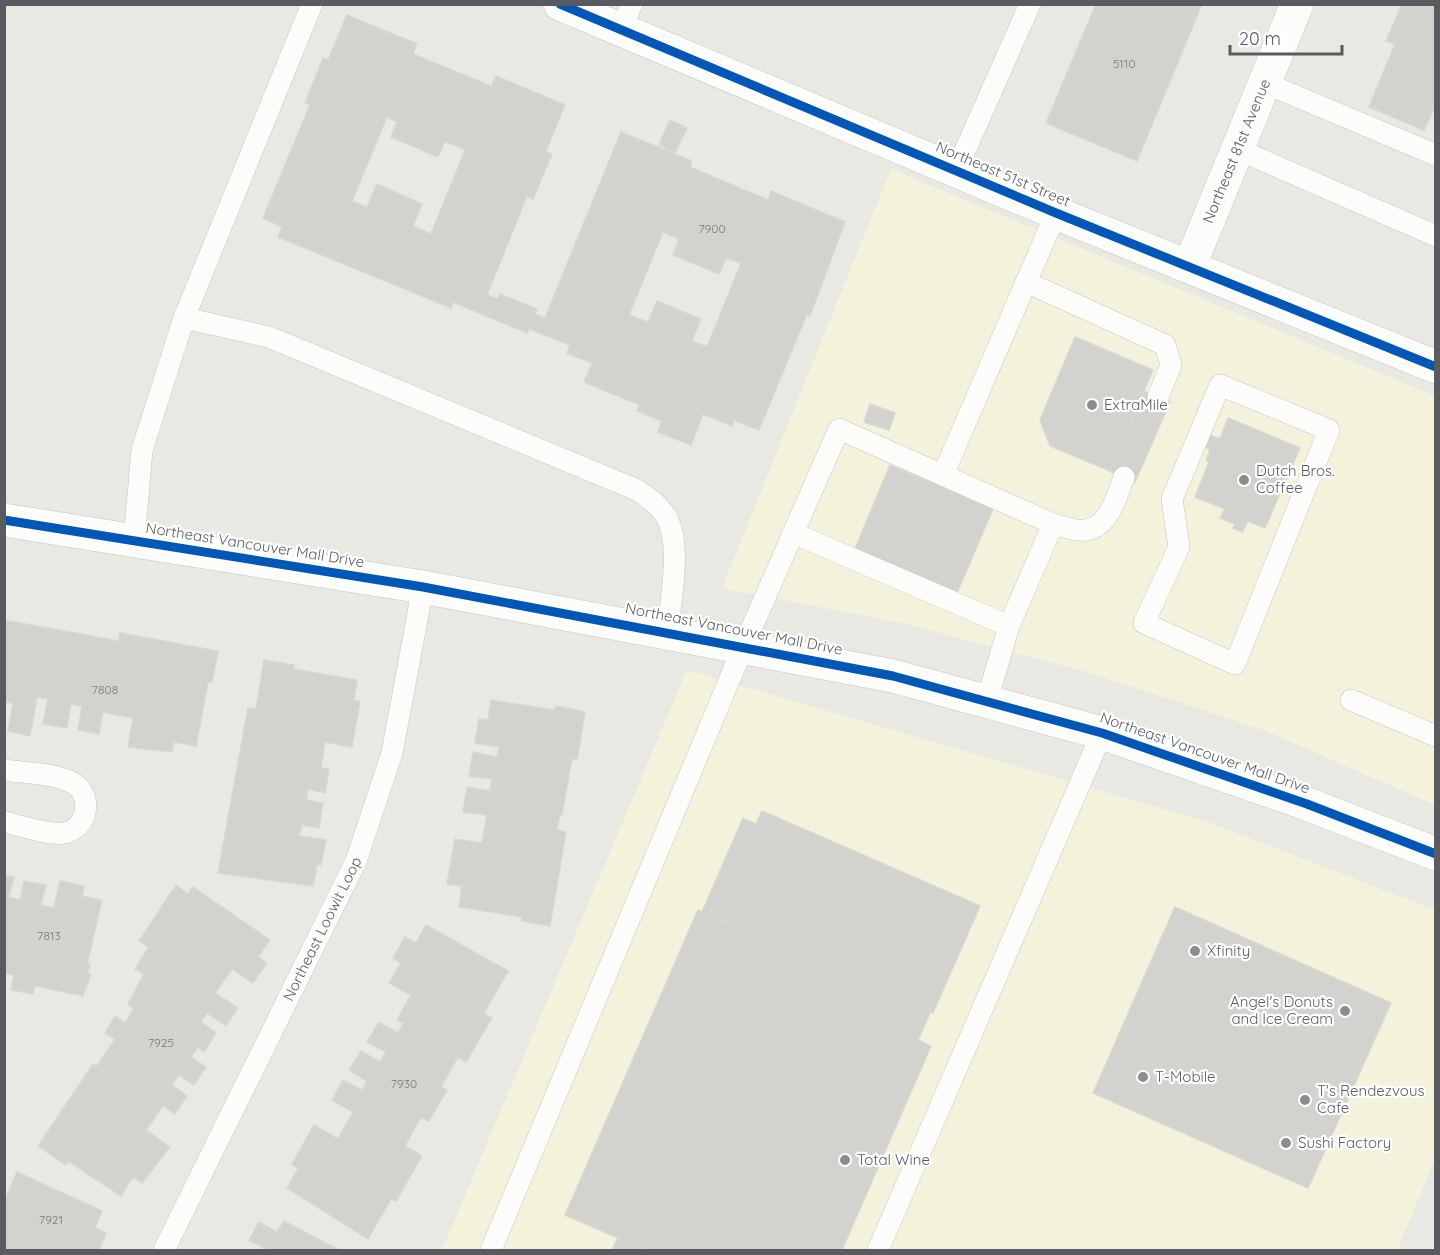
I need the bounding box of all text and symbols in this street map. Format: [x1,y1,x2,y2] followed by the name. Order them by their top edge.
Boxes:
[1230,18,1342,56] scale bar
[1239,27,1281,50] text: 20 m
[1113,56,1135,71] house number: 5110
[1198,76,1274,226] street label: Northeast 81st Avenue
[933,137,1073,210] street label: Northeast 51st Street
[698,221,726,236] house number: 7900
[1104,395,1168,414] place label: ExtraMile
[1085,398,1099,412] marker: ExtraMile
[1256,461,1335,497] place label: Dutch Bros. Coffee
[1237,473,1251,487] marker: Dutch Bros. Coffee
[144,518,366,571] street label: Northeast Vancouver Mall Drive
[624,598,844,659] street label: Northeast Vancouver Mall Drive
[92,682,118,697] house number: 7808
[1098,708,1313,797] street label: Northeast Vancouver Mall Drive
[278,854,366,1004] street label: Northeast Loowit Loop
[37,928,61,943] house number: 7813
[1207,941,1250,960] place label: Xfinity
[1188,944,1202,958] marker: Xfinity
[1230,992,1333,1028] place label: Angel's Donuts and Ice Cream
[1338,1004,1352,1018] marker: Angel's Donuts and Ice Cream
[148,1035,174,1050] house number: 7925
[1155,1067,1215,1086] place label: T-Mobile
[1136,1070,1150,1084] marker: T-Mobile
[391,1076,417,1091] house number: 7930
[1317,1081,1424,1117] place label: T's Rendezvous Cafe
[1298,1093,1312,1107] marker: T's Rendezvous Cafe
[1298,1133,1391,1152] place label: Sushi Factory
[1279,1136,1293,1150] marker: Sushi Factory
[857,1150,930,1169] place label: Total Wine
[838,1153,852,1167] marker: Total Wine
[39,1212,63,1227] house number: 7921

